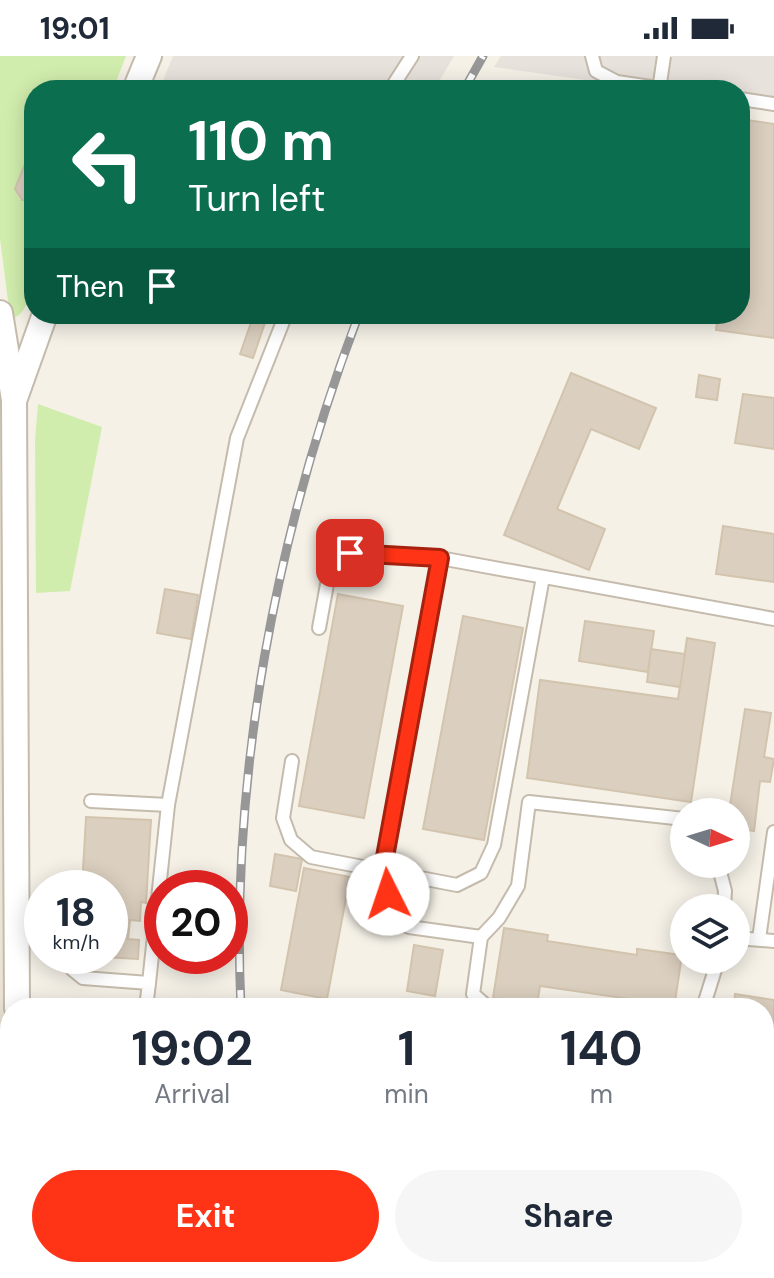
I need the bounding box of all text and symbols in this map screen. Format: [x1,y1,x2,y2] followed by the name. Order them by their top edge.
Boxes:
[40,9,110,48] text: 19:01
[188,104,334,177] text: 110 m
[56,112,160,216] icon: left
[188,175,325,222] text: Turn left
[140,264,184,308] icon: arrive
[56,267,124,306] text: Then
[316,519,384,587] pin
[328,531,372,575] icon: arrive
[670,798,750,878] north arrow
[670,798,750,974] map controls
[346,852,430,936] position arrow
[144,870,248,974] speed limit sign: 20
[56,886,96,938] text: 18
[670,894,750,974] button: layers
[52,929,100,955] text: km/h
[131,1017,253,1080] text: 19:02
[398,1017,415,1080] text: 1
[560,1017,643,1080] text: 140
[154,1077,230,1111] text: Arrival
[384,1077,429,1111] text: min
[590,1077,613,1111] text: m
[32,1170,379,1262] button: Exit
[395,1170,742,1262] button: Share

